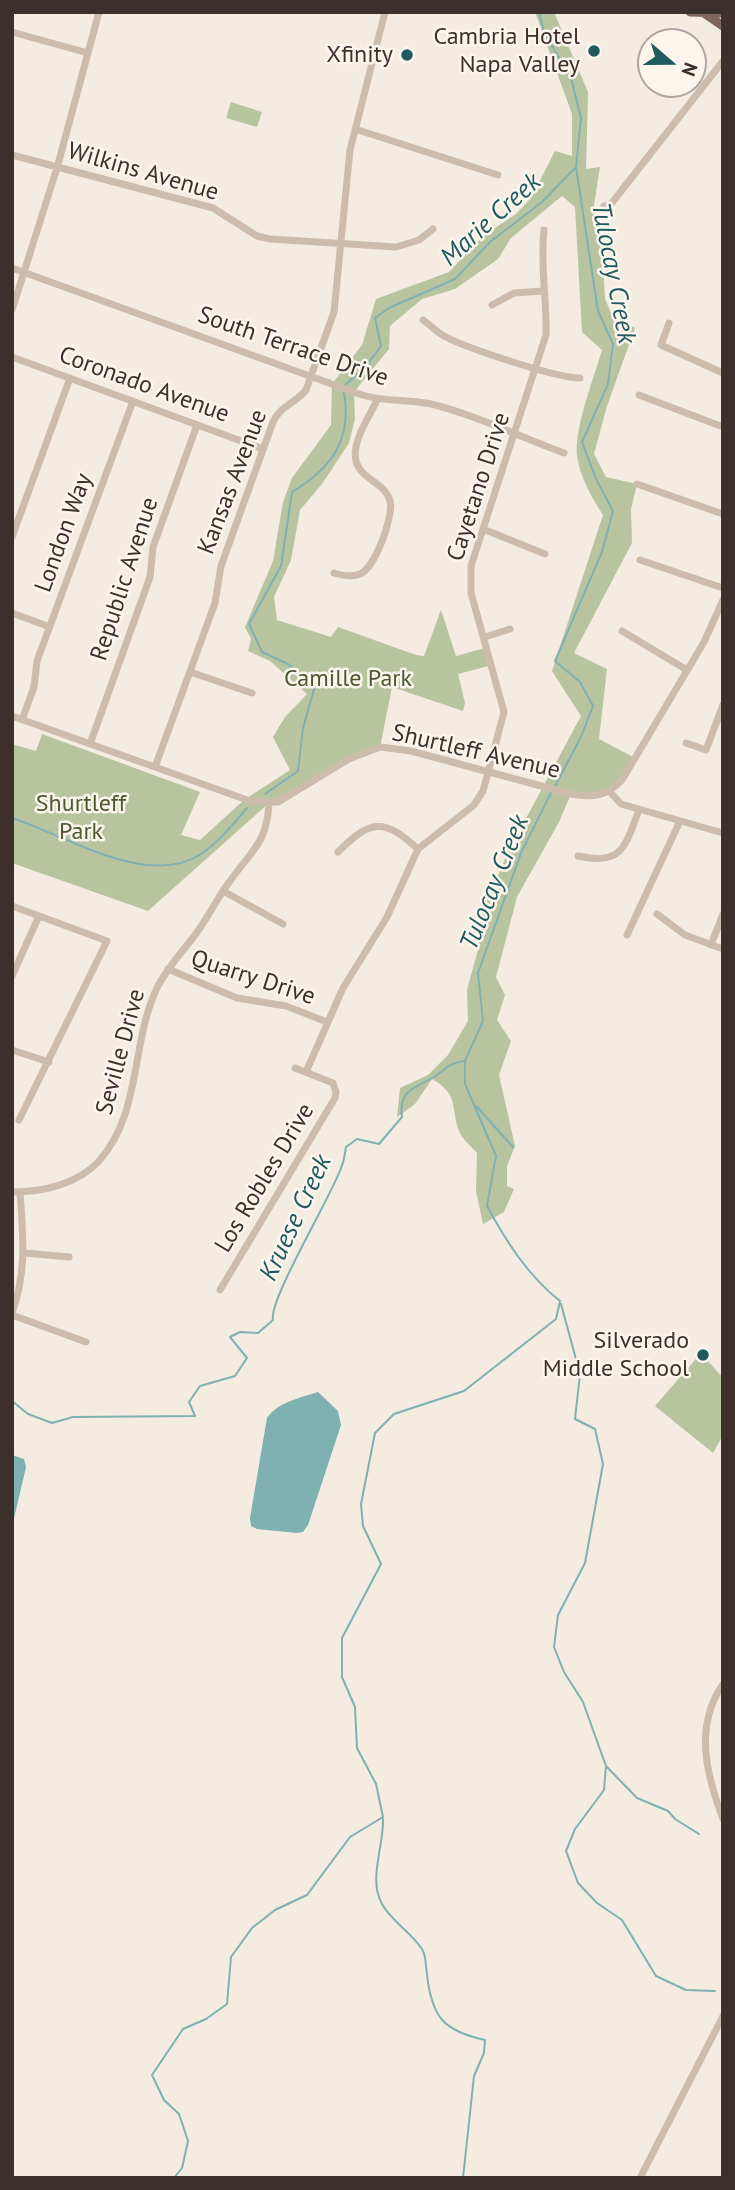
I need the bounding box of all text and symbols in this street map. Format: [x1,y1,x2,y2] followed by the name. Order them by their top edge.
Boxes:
[433,23,580,79] place label: Cambria Hotel Napa Valley
[637,28,707,98] north arrow
[326,41,393,69] place label: Xfinity
[586,43,602,59] marker: Cambria Hotel Napa Valley
[399,47,415,63] marker: Xfinity
[676,60,703,79] text: N
[64,137,222,207] street label: Wilkins Avenue
[434,167,548,273] water label: Marie Creek
[584,200,642,346] water label: Tulocay Creek
[194,301,392,393] street label: South Terrace Drive
[55,341,233,429] street label: Coronado Avenue
[192,406,274,558] street label: Kansas Avenue
[441,409,517,565] street label: Cayetano Drive
[29,470,99,596] street label: London Way
[85,494,165,664] street label: Republic Avenue
[284,665,412,693] park label: Camille Park
[389,719,563,785] street label: Shurtleff Avenue
[36,790,126,846] park label: Shurtleff Park
[454,811,536,955] water label: Tulocay Creek
[187,944,319,1012] street label: Quarry Drive
[90,986,152,1118] street label: Seville Drive
[209,1098,321,1258] street label: Los Robles Drive
[253,1150,339,1286] water label: Kruese Creek
[543,1327,689,1383] place label: Silverado Middle School
[695,1347,711,1363] marker: Silverado Middle School

